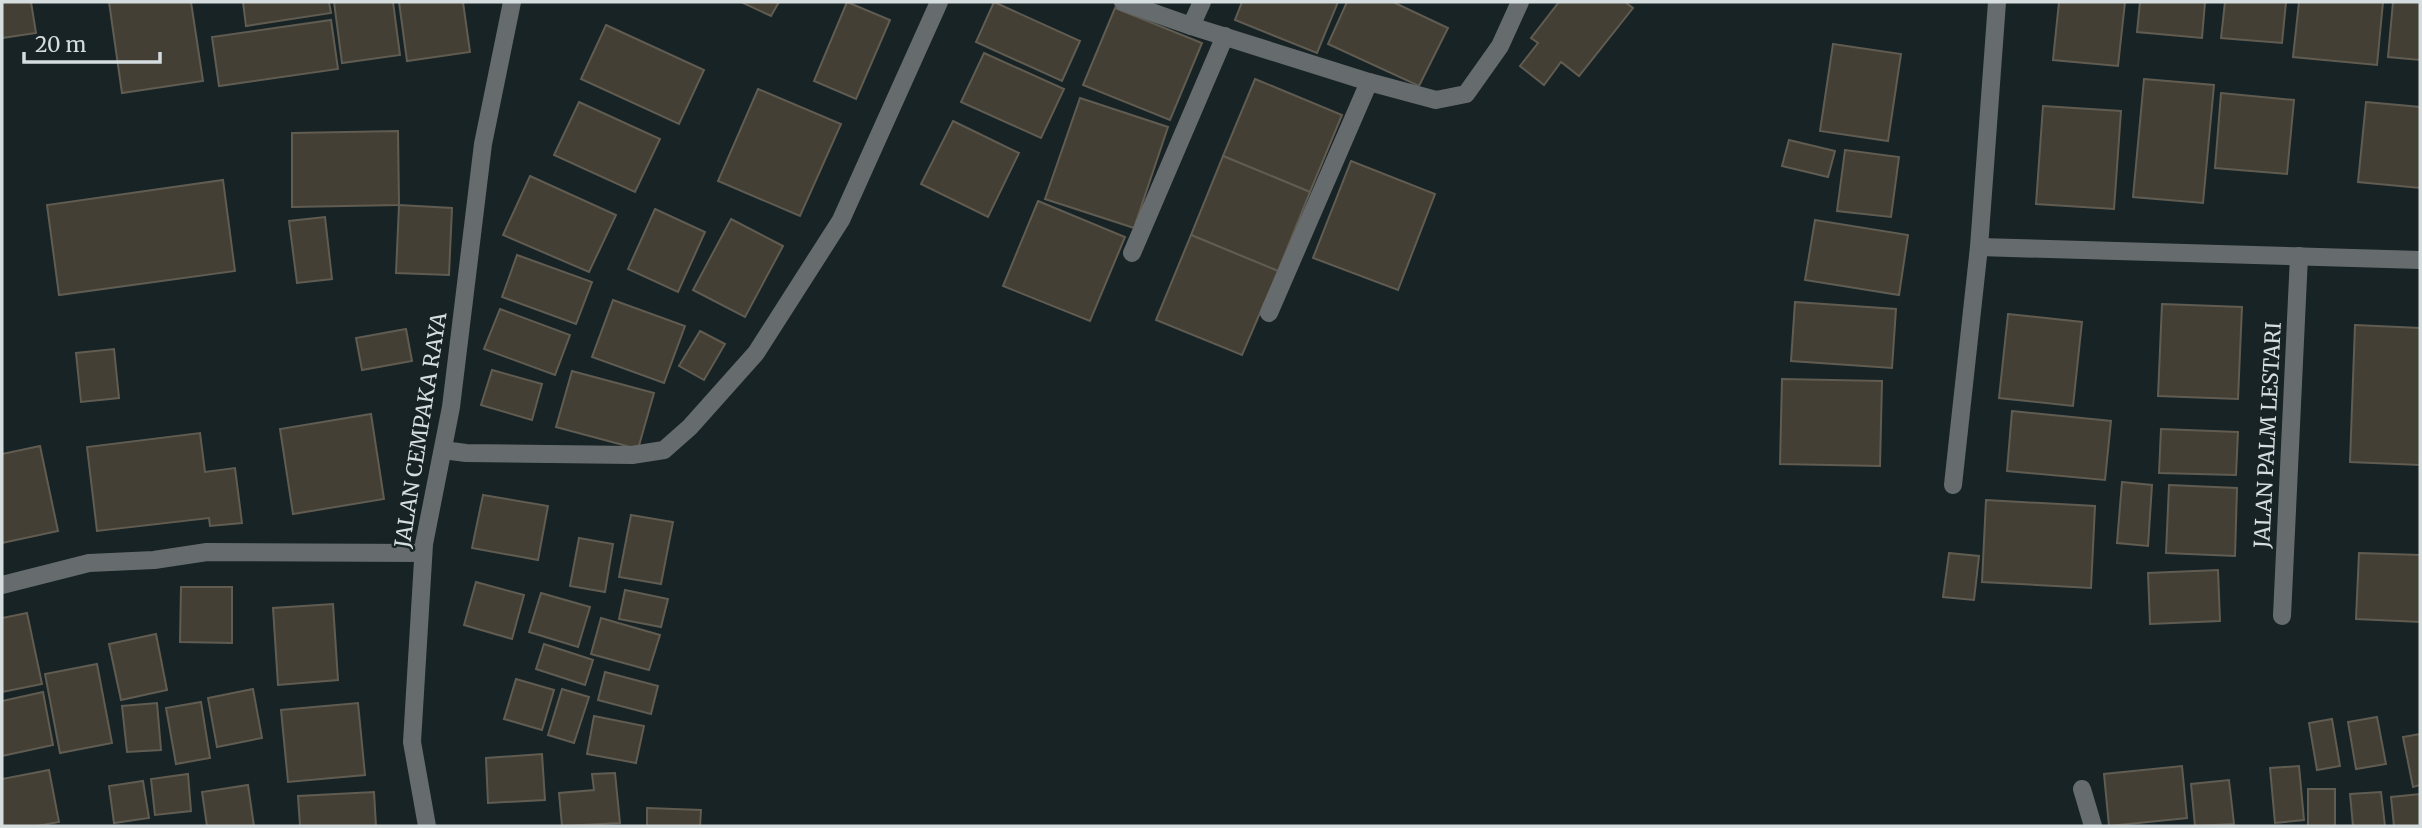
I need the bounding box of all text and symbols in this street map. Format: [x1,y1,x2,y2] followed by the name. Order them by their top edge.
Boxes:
[24,21,161,65] scale bar
[35,31,87,58] text: 20 m
[388,310,452,551] street label: JALAN CEMPAKA RAYA
[2248,321,2287,550] street label: JALAN PALM LESTARI

